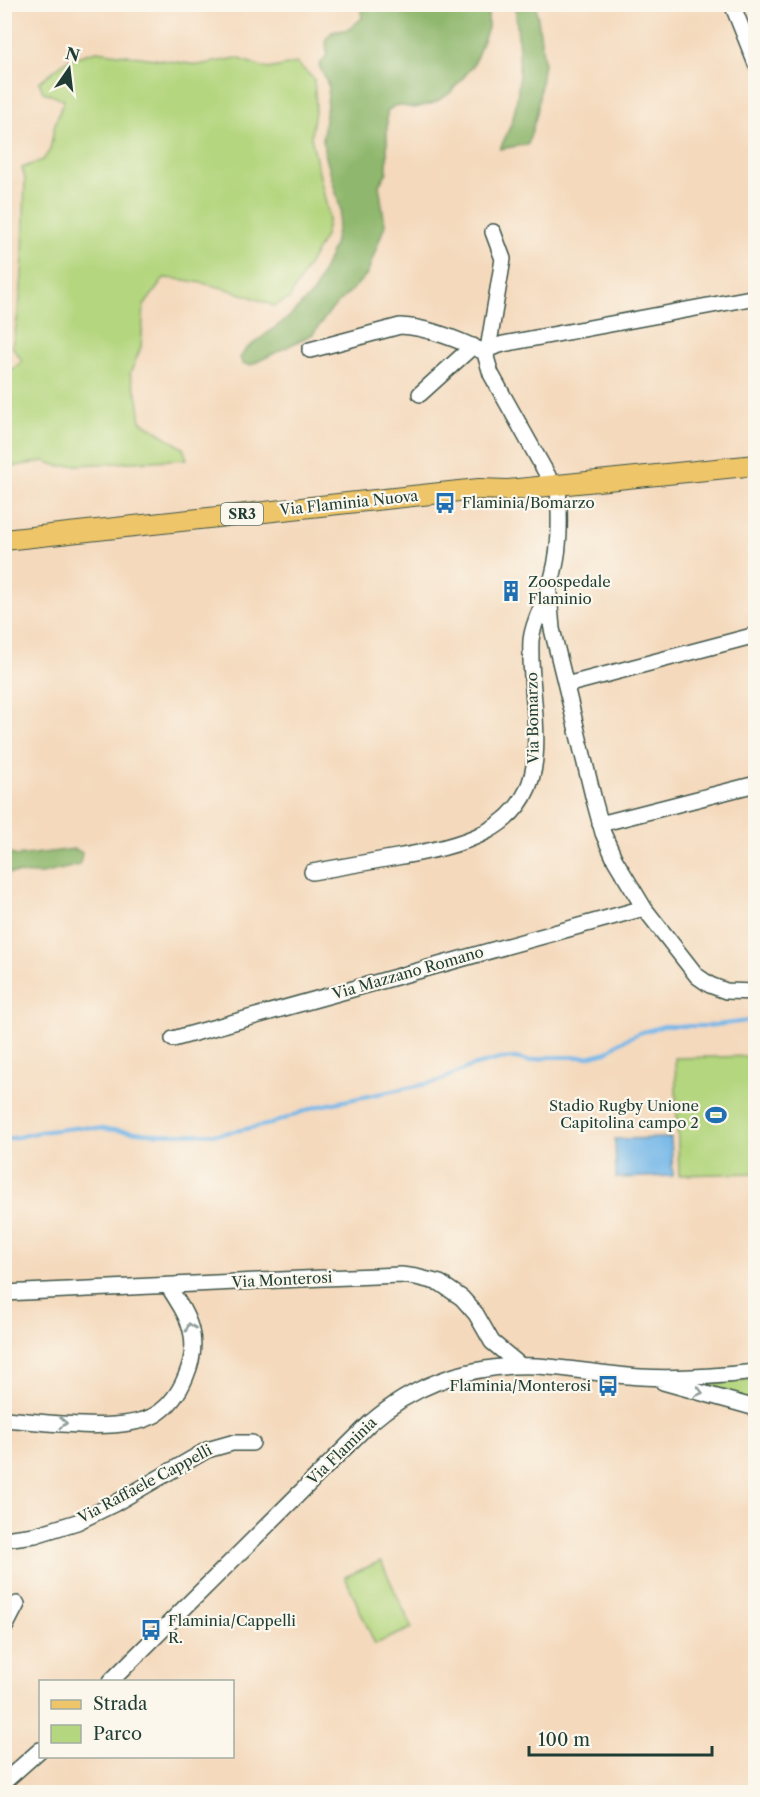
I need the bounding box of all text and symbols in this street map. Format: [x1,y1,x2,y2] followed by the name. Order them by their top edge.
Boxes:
[39,39,99,99] north arrow
[63,43,82,66] text: N
[278,486,419,519] street label: Via Flaminia Nuova
[433,491,457,515] bus stop icon: Flaminia/Bomarzo
[462,493,595,512] place label: Flaminia/Bomarzo
[221,503,263,525] road number: SR3
[528,572,611,608] place label: Zoospedale Flaminio
[499,579,523,603] building icon: Zoospedale Flaminio
[522,672,543,765] street label: Via Bomarzo
[329,942,486,1003] street label: Via Mazzano Romano
[549,1096,699,1132] place label: Stadio Rugby Unione Capitolina campo 2
[704,1103,728,1127] sports icon: Stadio Rugby Unione Capitolina campo 2
[230,1267,333,1292] street label: Via Monterosi
[185,1322,197,1333] one-way arrow
[596,1374,620,1398] bus stop icon: Flaminia/Monterosi
[450,1376,591,1395] place label: Flaminia/Monterosi
[694,1384,704,1397] one-way arrow
[302,1413,381,1489] street label: Via Flaminia
[58,1417,67,1430] one-way arrow
[73,1440,216,1527] street label: Via Raffaele Cappelli
[168,1611,296,1647] place label: Flaminia/Cappelli R.
[139,1618,163,1642] bus stop icon: Flaminia/Cappelli R.
[39,1680,234,1758] legend
[93,1693,148,1715] text: Strada
[529,1719,712,1757] scale bar
[93,1723,142,1745] text: Parco
[538,1729,590,1751] text: 100 m

